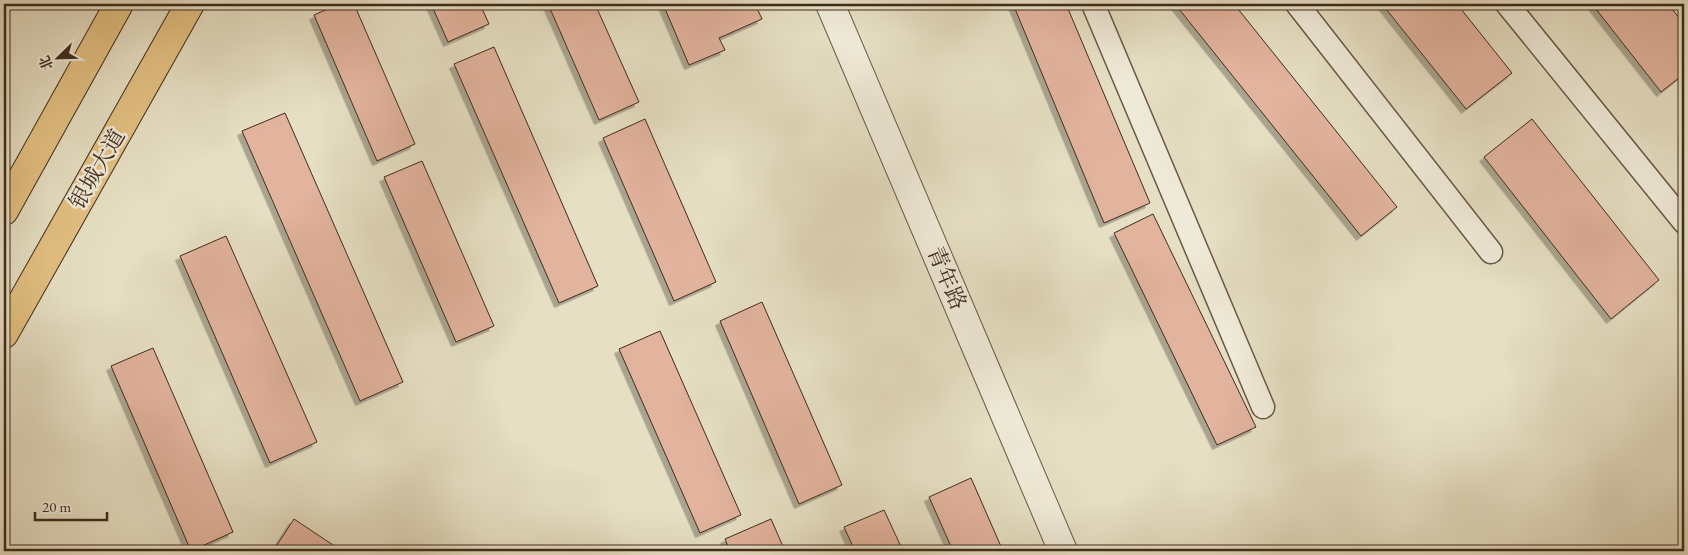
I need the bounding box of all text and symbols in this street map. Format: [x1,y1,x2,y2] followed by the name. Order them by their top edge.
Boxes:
[32,32,82,82] north arrow
[35,53,57,73] text: 北
[62,124,132,214] street label: 银城大道
[921,242,973,314] street label: 青年路
[35,490,108,522] scale bar
[42,497,71,516] text: 20 m

